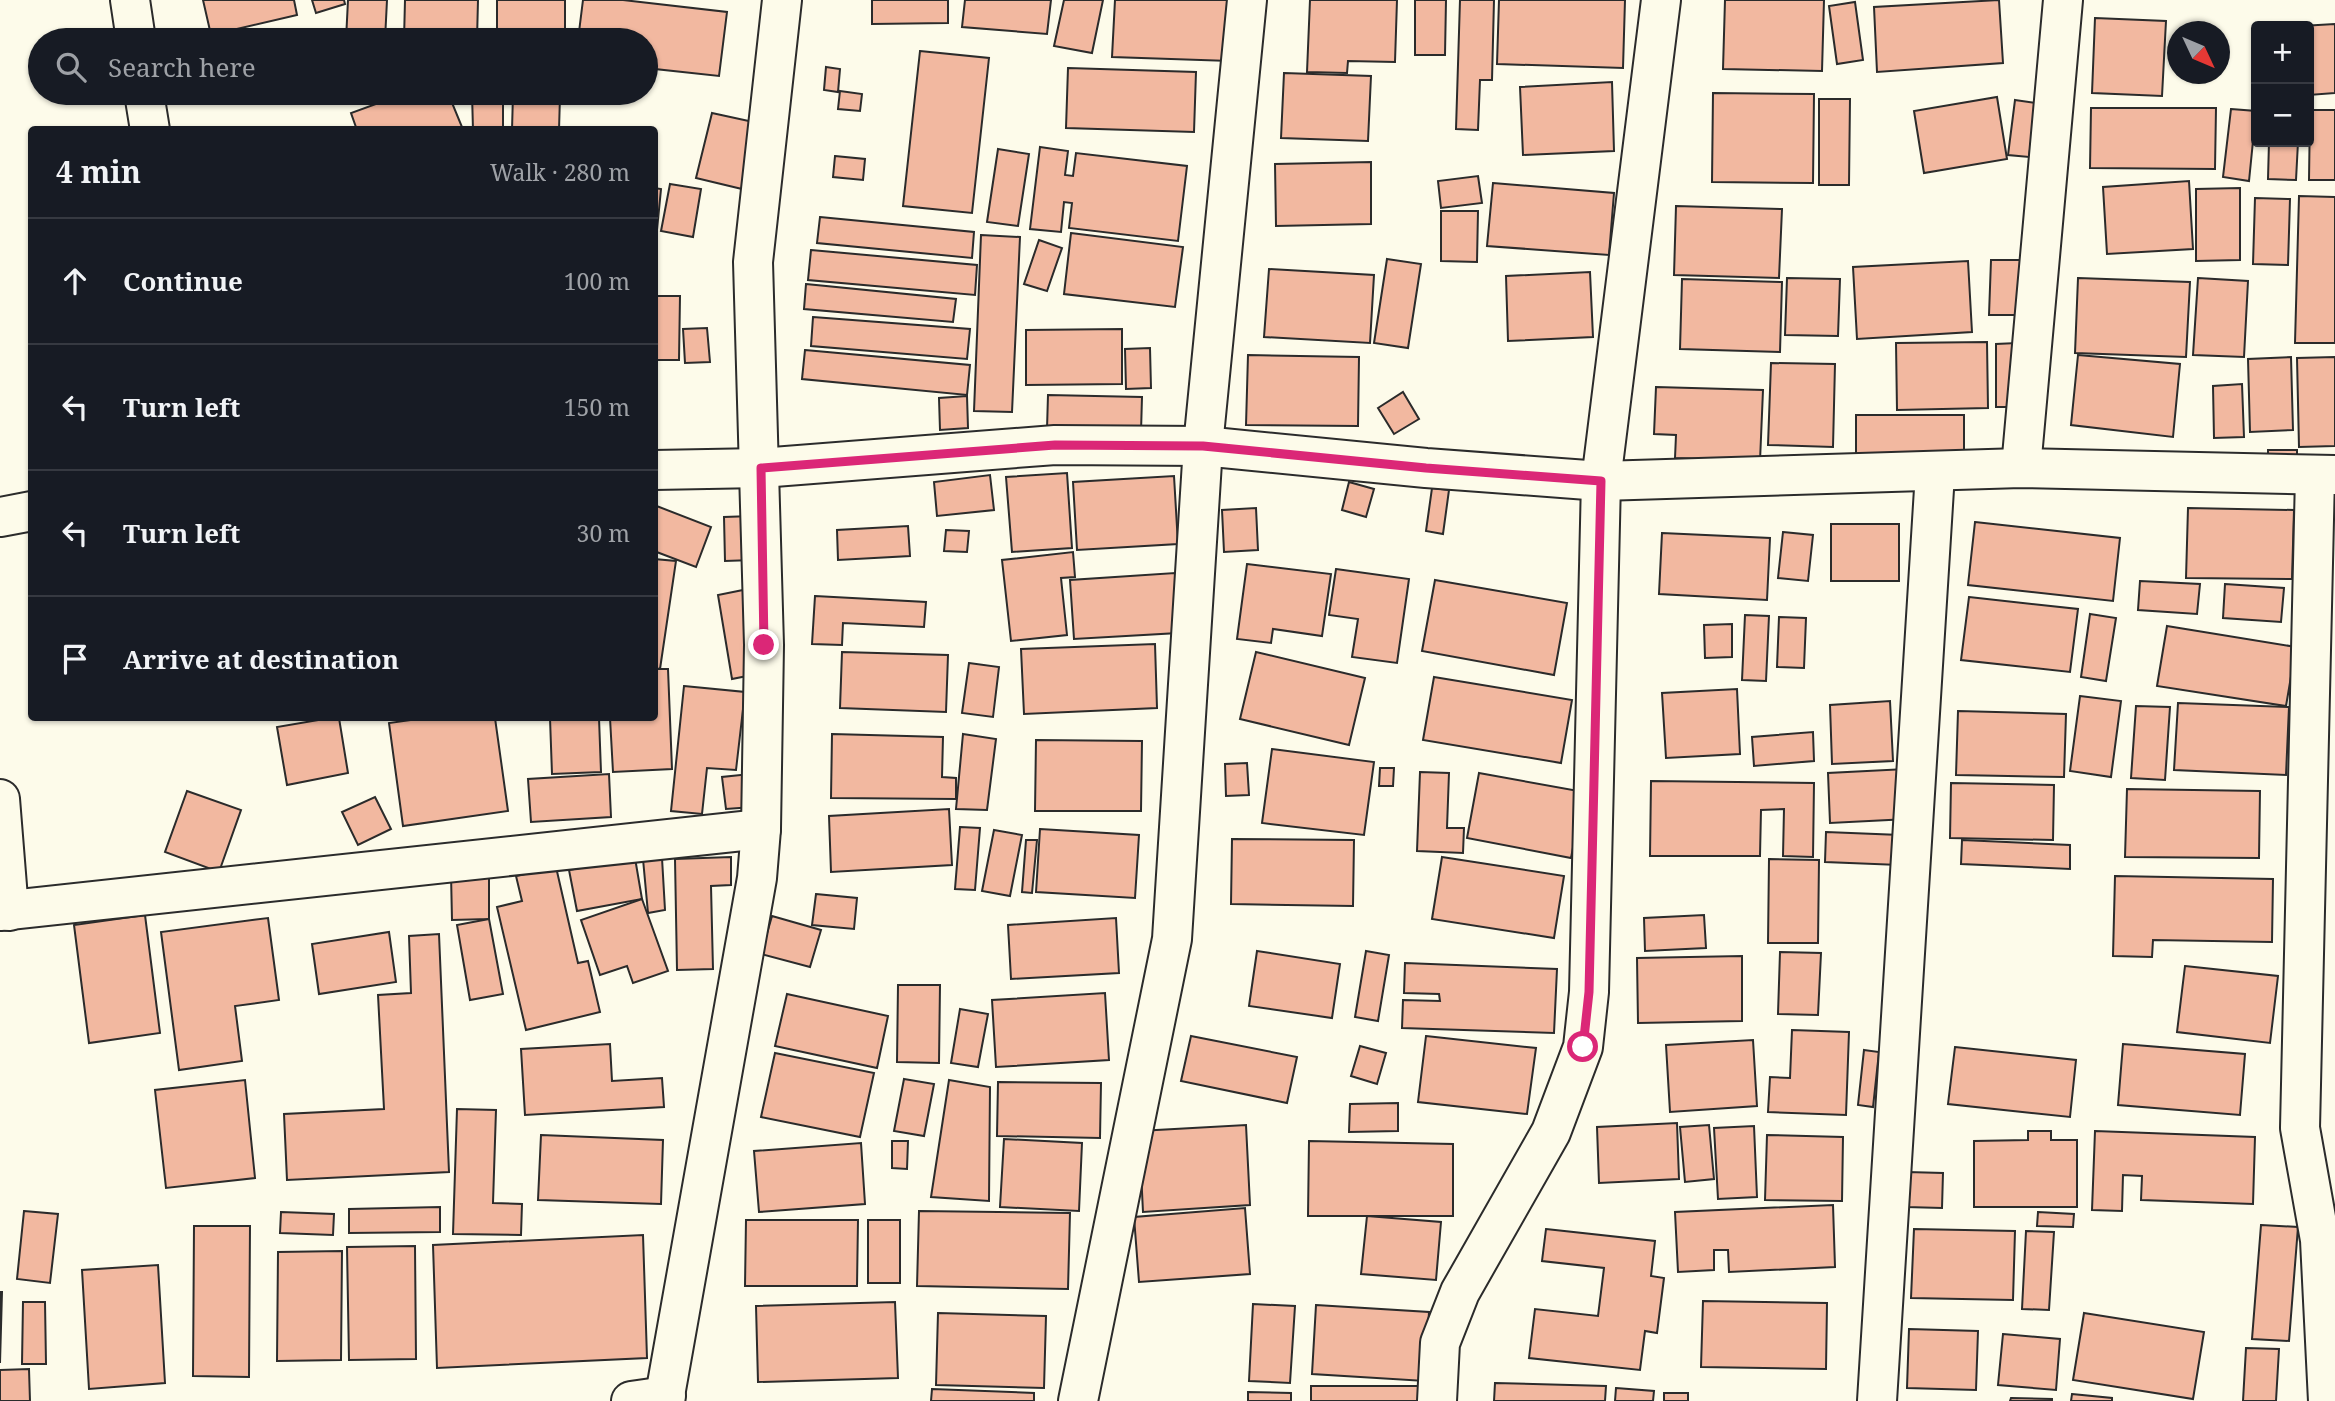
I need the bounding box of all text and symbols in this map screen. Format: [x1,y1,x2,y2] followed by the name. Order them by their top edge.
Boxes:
[2167,21,2230,84] north arrow
[2251,21,2314,147] map controls
[2251,21,2314,84] button: +
[28,28,658,105] search box
[52,48,90,86] icon: search
[108,49,256,85] text: Search here
[2251,84,2314,147] button: −
[56,151,141,192] text: 4 min
[490,156,630,188] text: Walk · 280 m
[56,262,94,300] icon: ahead
[123,263,243,299] text: Continue
[564,265,630,297] text: 100 m
[56,388,94,426] icon: left
[123,389,240,425] text: Turn left
[564,391,630,423] text: 150 m
[56,514,94,552] icon: left
[123,515,240,551] text: Turn left
[577,517,630,549] text: 30 m
[748,629,779,660] route end
[56,640,94,678] icon: arrive
[123,641,399,677] text: Arrive at destination
[1567,1031,1598,1062] route start

